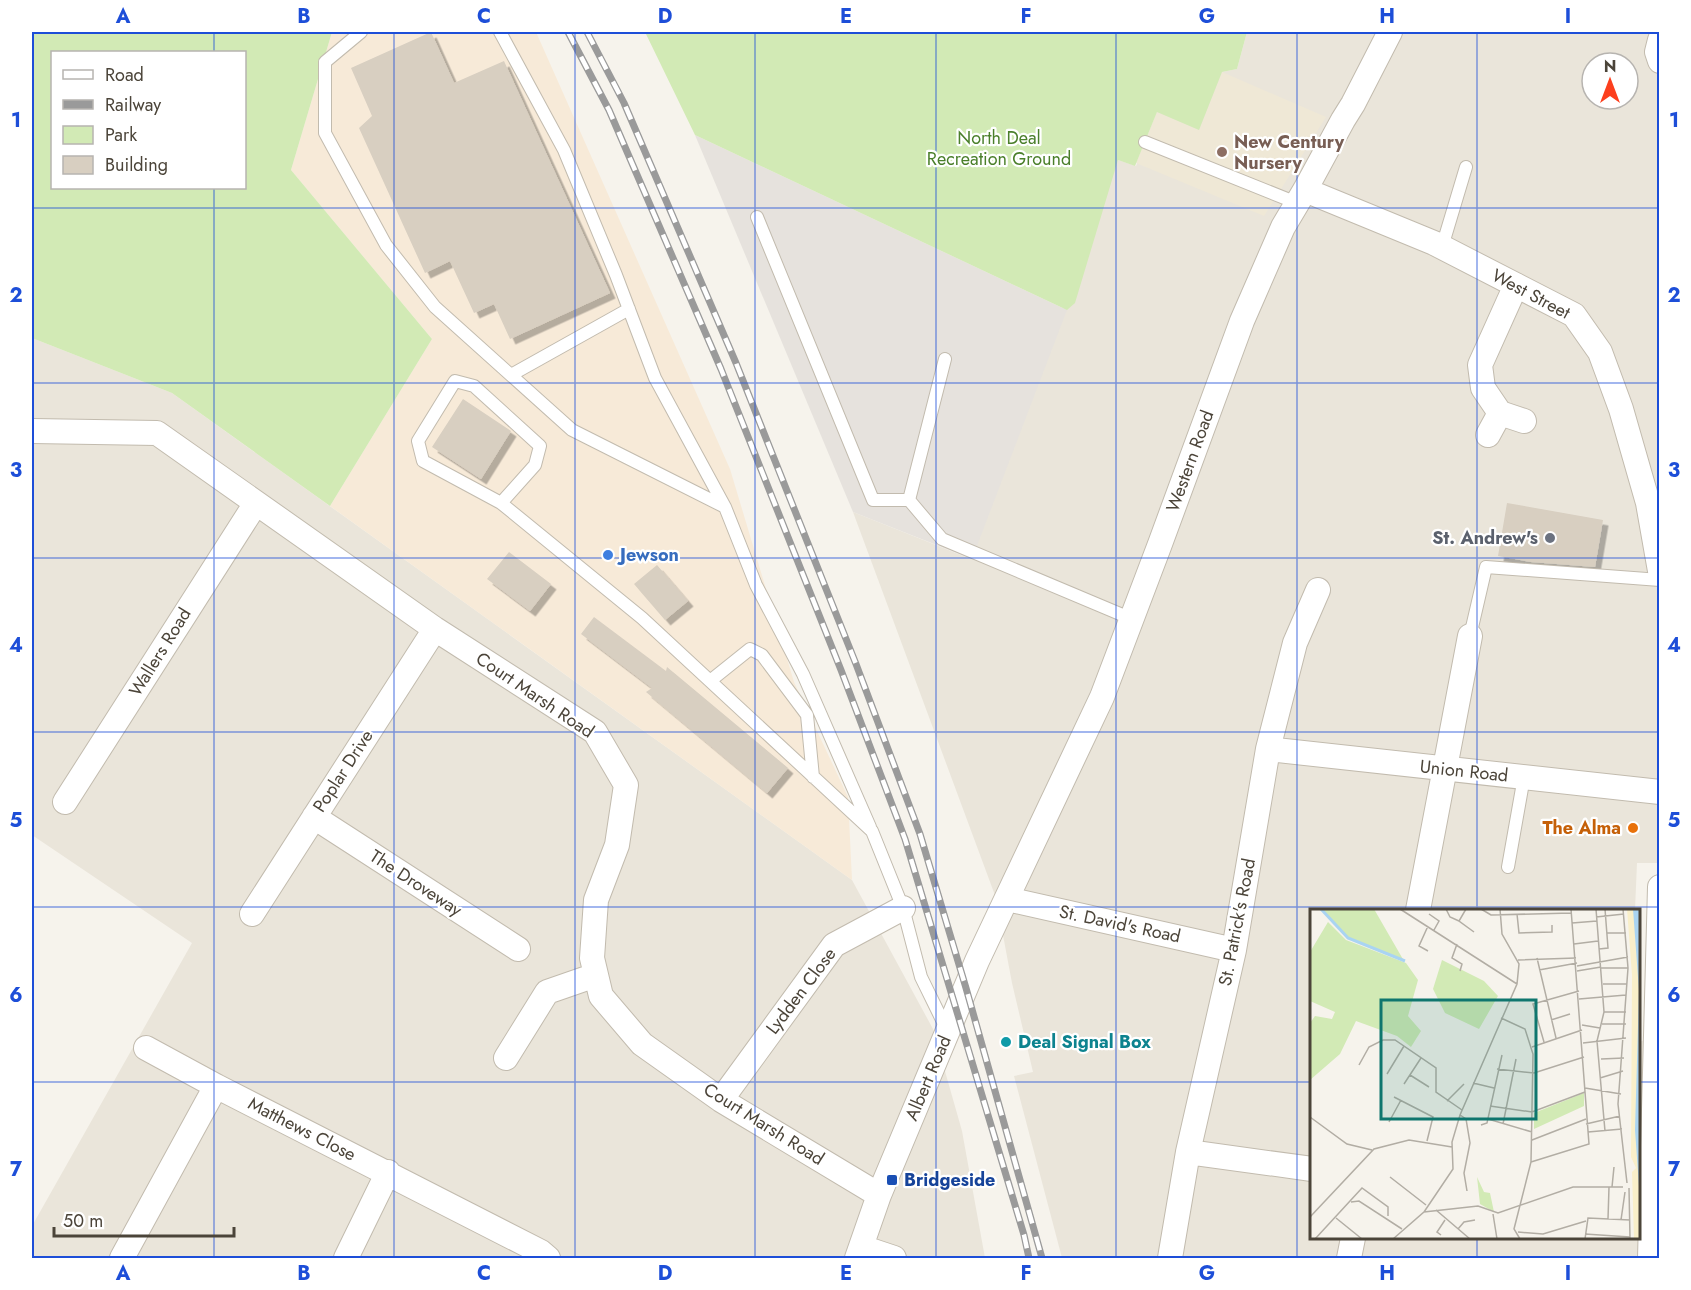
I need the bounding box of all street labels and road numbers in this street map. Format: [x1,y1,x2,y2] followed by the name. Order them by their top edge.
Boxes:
[1487,262,1575,326] street label: West Street
[1160,407,1220,515] street label: Western Road
[123,603,197,701] street label: Wallers Road
[471,646,599,744] street label: Court Marsh Road
[307,725,379,817] street label: Poplar Drive
[1418,753,1510,789] street label: Union Road
[365,843,467,923] street label: The Droveway
[1212,856,1262,988] street label: St. Patrick's Road
[1057,898,1183,950] street label: St. David's Road
[760,942,842,1040] street label: Lydden Close
[898,1031,958,1125] street label: Albert Road
[699,1076,829,1172] street label: Court Marsh Road
[244,1091,360,1167] street label: Matthews Close

